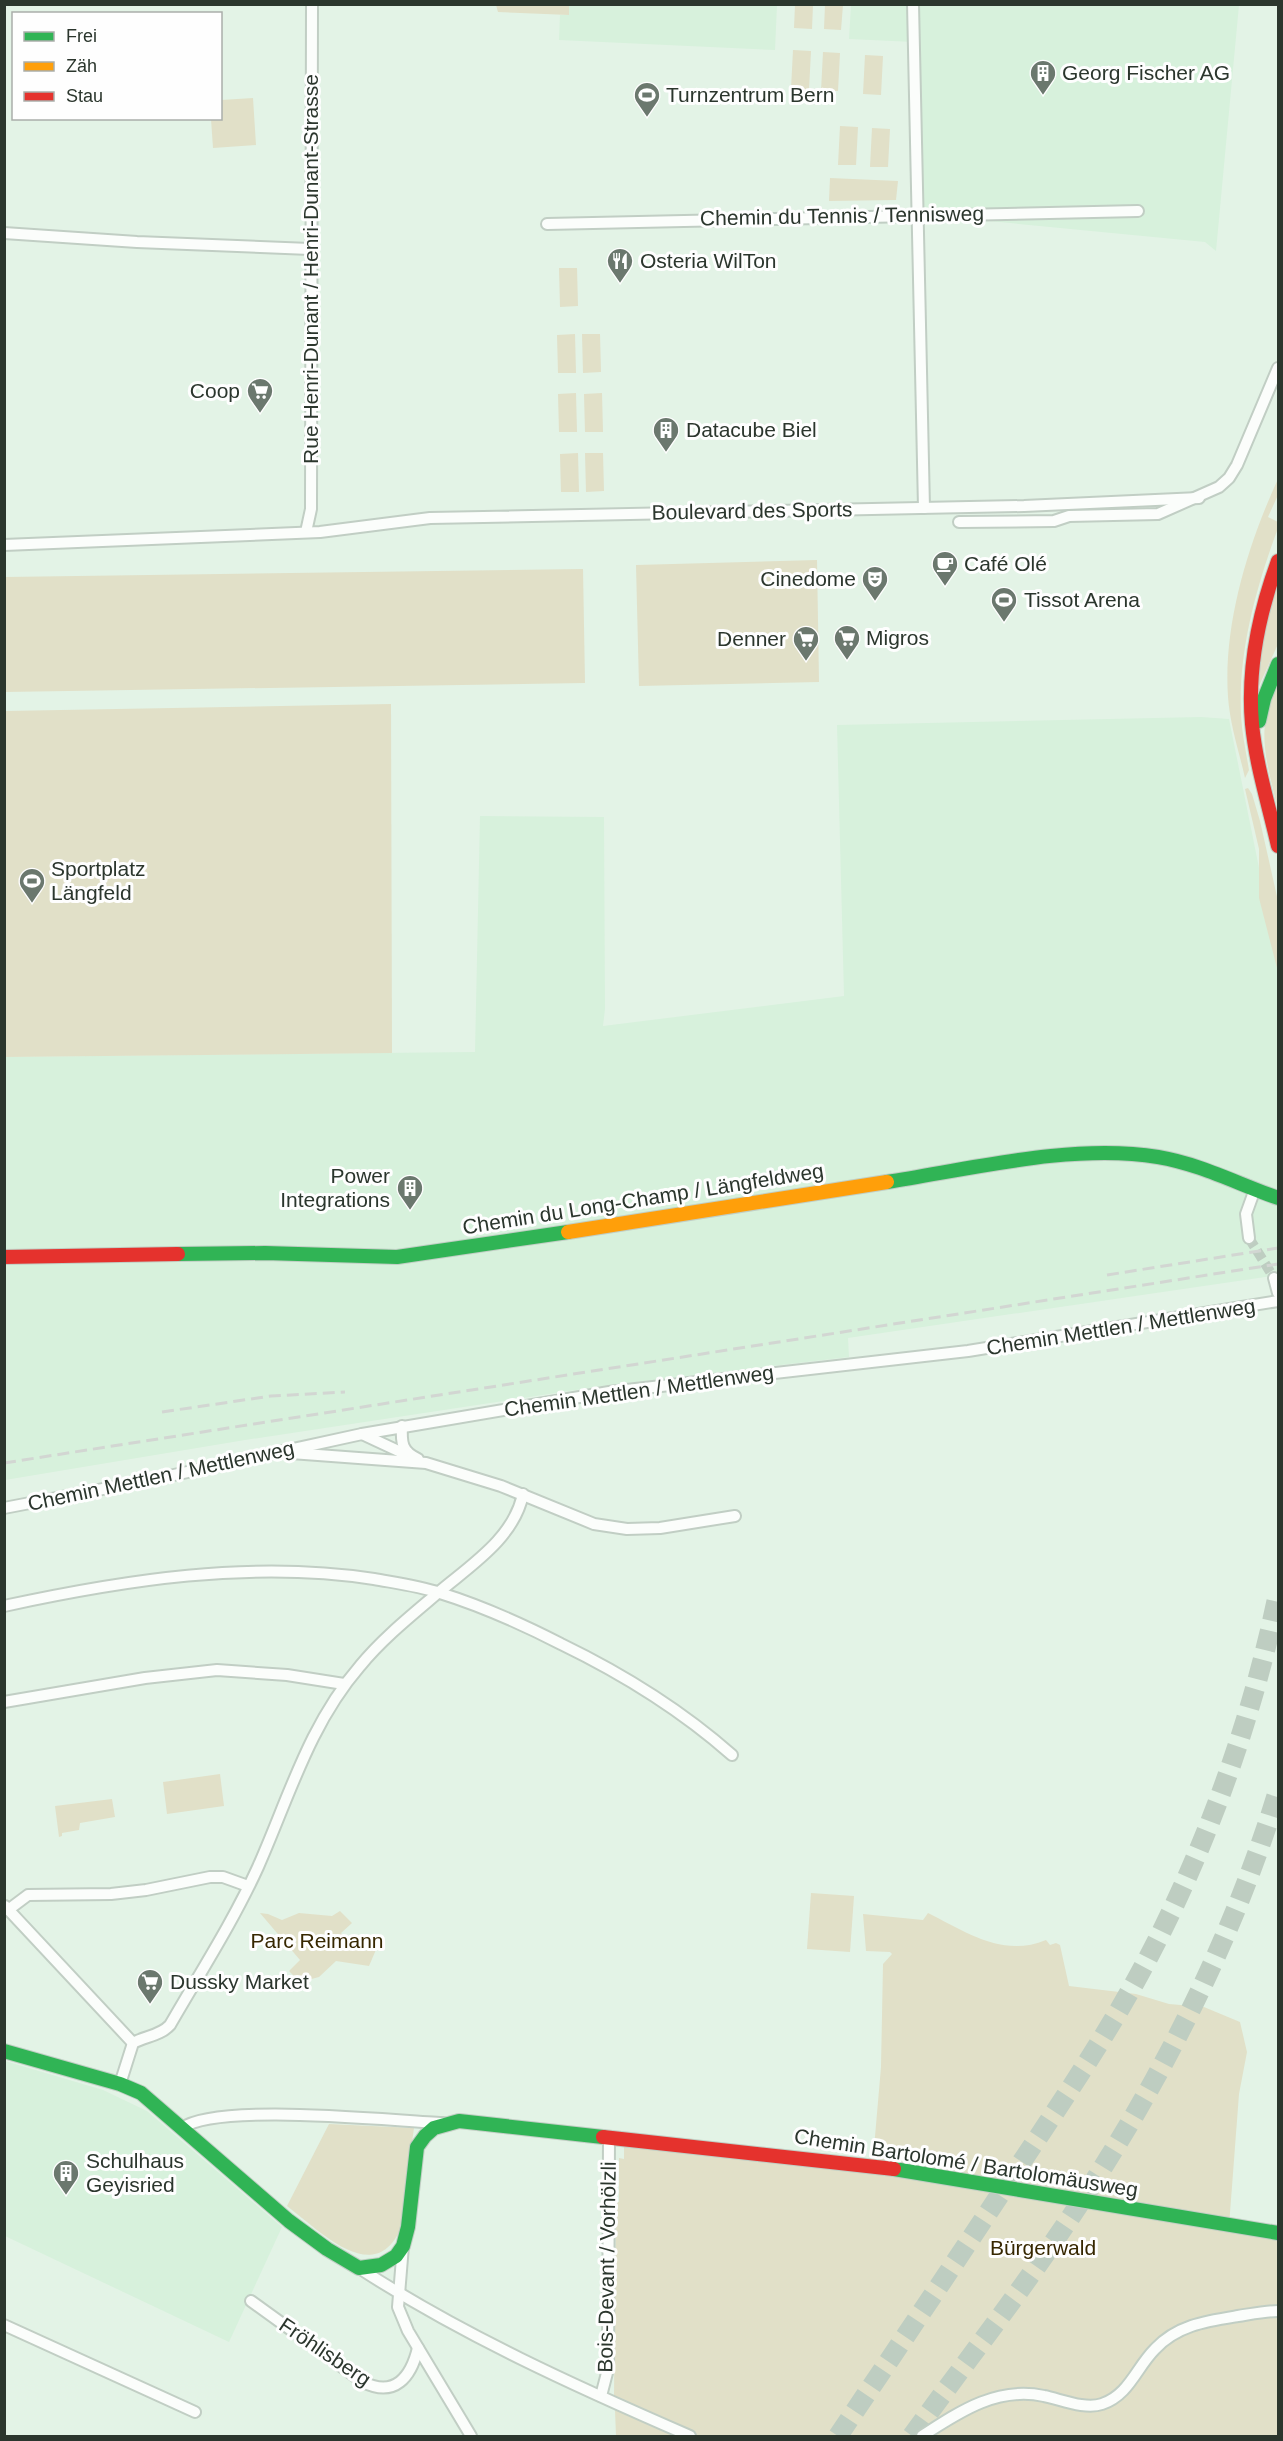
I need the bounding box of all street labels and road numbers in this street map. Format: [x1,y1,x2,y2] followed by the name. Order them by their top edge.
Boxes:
[299,74,322,464] street label: Rue Henri-Dunant / Henri-Dunant-Strasse
[700,202,984,229] street label: Chemin du Tennis / Tennisweg
[651,497,853,524] street label: Boulevard des Sports
[461,1159,825,1238] street label: Chemin du Long-Champ / Längfeldweg
[985,1294,1257,1359] street label: Chemin Mettlen / Mettlenweg
[503,1360,775,1421] street label: Chemin Mettlen / Mettlenweg
[25,1436,296,1515] street label: Chemin Mettlen / Mettlenweg
[793,2124,1140,2201] street label: Chemin Bartolomé / Bartolomäusweg
[593,2161,620,2373] street label: Bois-Devant / Vorhölzli
[275,2313,375,2390] street label: Fröhlisberg

